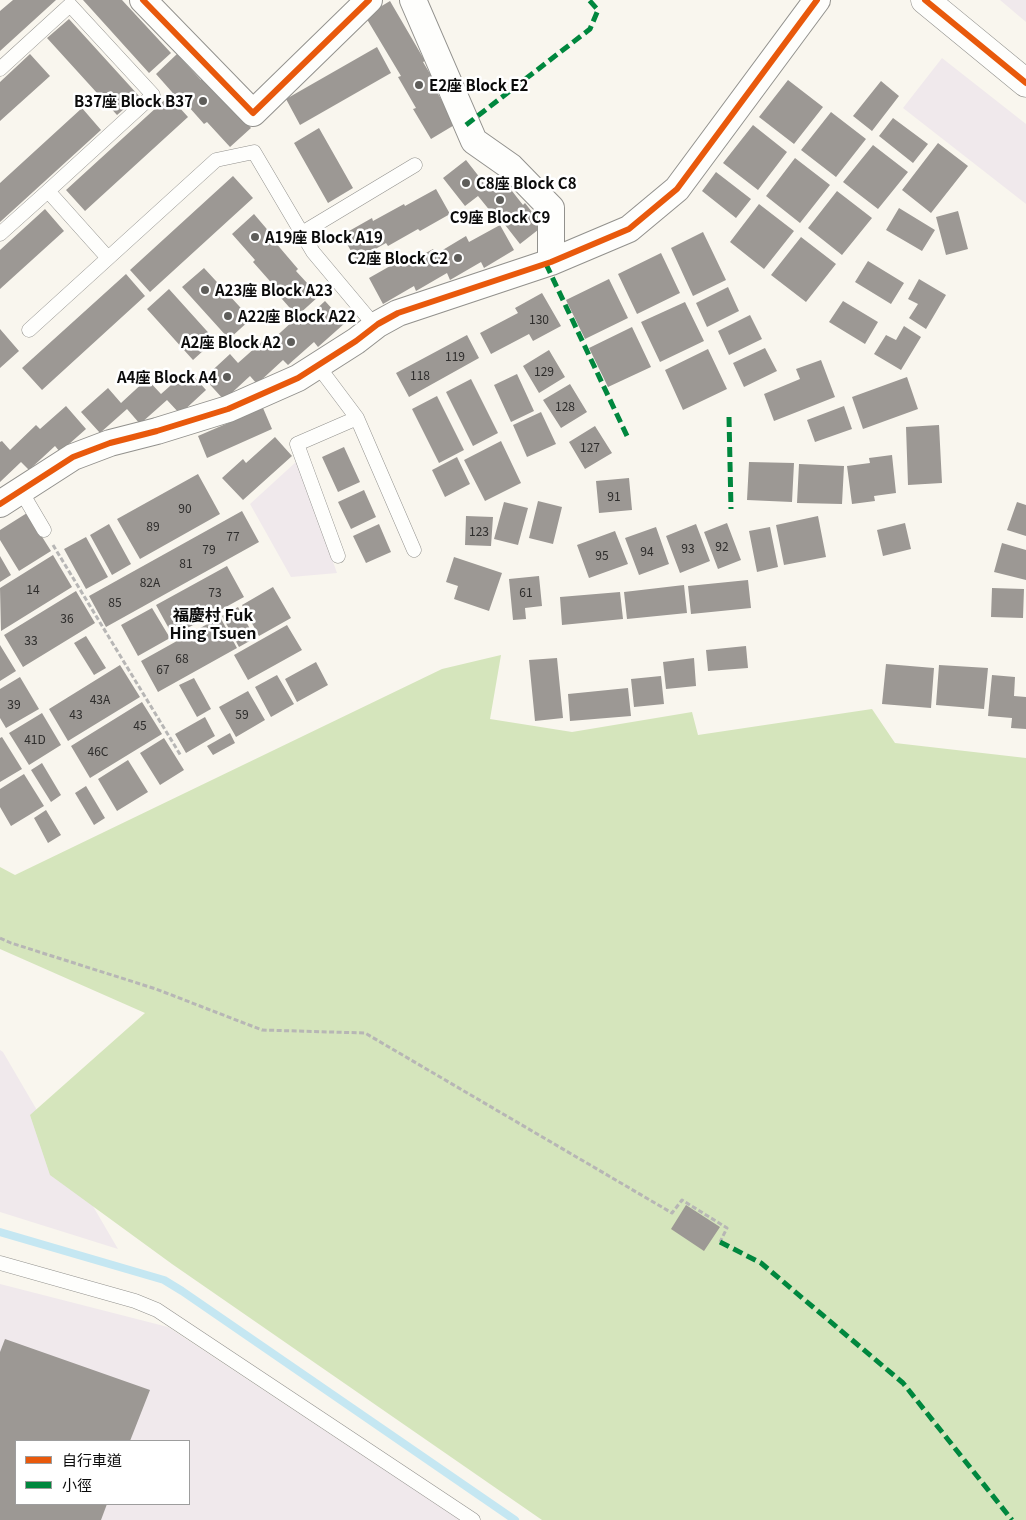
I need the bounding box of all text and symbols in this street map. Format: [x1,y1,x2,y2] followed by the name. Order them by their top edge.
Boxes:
[429,76,528,94] place label: E2座 Block E2
[413,79,425,91] marker: E2座 Block E2
[74,92,193,110] place label: B37座 Block B37
[197,95,209,107] marker: B37座 Block B37
[476,174,576,192] place label: C8座 Block C8
[460,177,472,189] marker: C8座 Block C8
[494,194,506,206] marker: C9座 Block C9
[450,208,550,226] place label: C9座 Block C9
[265,228,383,246] place label: A19座 Block A19
[249,231,261,243] marker: A19座 Block A19
[348,249,448,267] place label: C2座 Block C2
[452,252,464,264] marker: C2座 Block C2
[215,281,333,299] place label: A23座 Block A23
[199,284,211,296] marker: A23座 Block A23
[238,307,356,325] place label: A22座 Block A22
[222,310,234,322] marker: A22座 Block A22
[529,312,549,326] house number: 130
[181,333,281,351] place label: A2座 Block A2
[285,336,297,348] marker: A2座 Block A2
[445,349,465,363] house number: 119
[534,364,554,378] house number: 129
[117,368,217,386] place label: A4座 Block A4
[410,368,430,382] house number: 118
[221,371,233,383] marker: A4座 Block A4
[555,399,575,413] house number: 128
[580,440,600,454] house number: 127
[607,489,621,503] house number: 91
[178,501,192,515] house number: 90
[146,519,160,533] house number: 89
[469,524,489,538] house number: 123
[226,529,240,543] house number: 77
[715,539,729,553] house number: 92
[681,541,695,555] house number: 93
[202,542,216,556] house number: 79
[640,544,654,558] house number: 94
[595,548,609,562] house number: 95
[179,556,193,570] house number: 81
[140,575,160,589] house number: 82A
[26,582,40,596] house number: 14
[208,585,222,599] house number: 73
[519,585,533,599] house number: 61
[108,595,122,609] house number: 85
[170,605,256,643] district label: 福慶村 Fuk Hing Tsuen
[60,611,74,625] house number: 36
[24,633,38,647] house number: 33
[175,651,189,665] house number: 68
[156,662,170,676] house number: 67
[90,692,110,706] house number: 43A
[7,697,21,711] house number: 39
[69,707,83,721] house number: 43
[235,707,249,721] house number: 59
[133,718,147,732] house number: 45
[24,732,46,746] house number: 41D
[88,744,108,758] house number: 46C
[15,1440,190,1505] legend
[62,1449,122,1470] text: 自行車道
[62,1474,92,1495] text: 小徑

